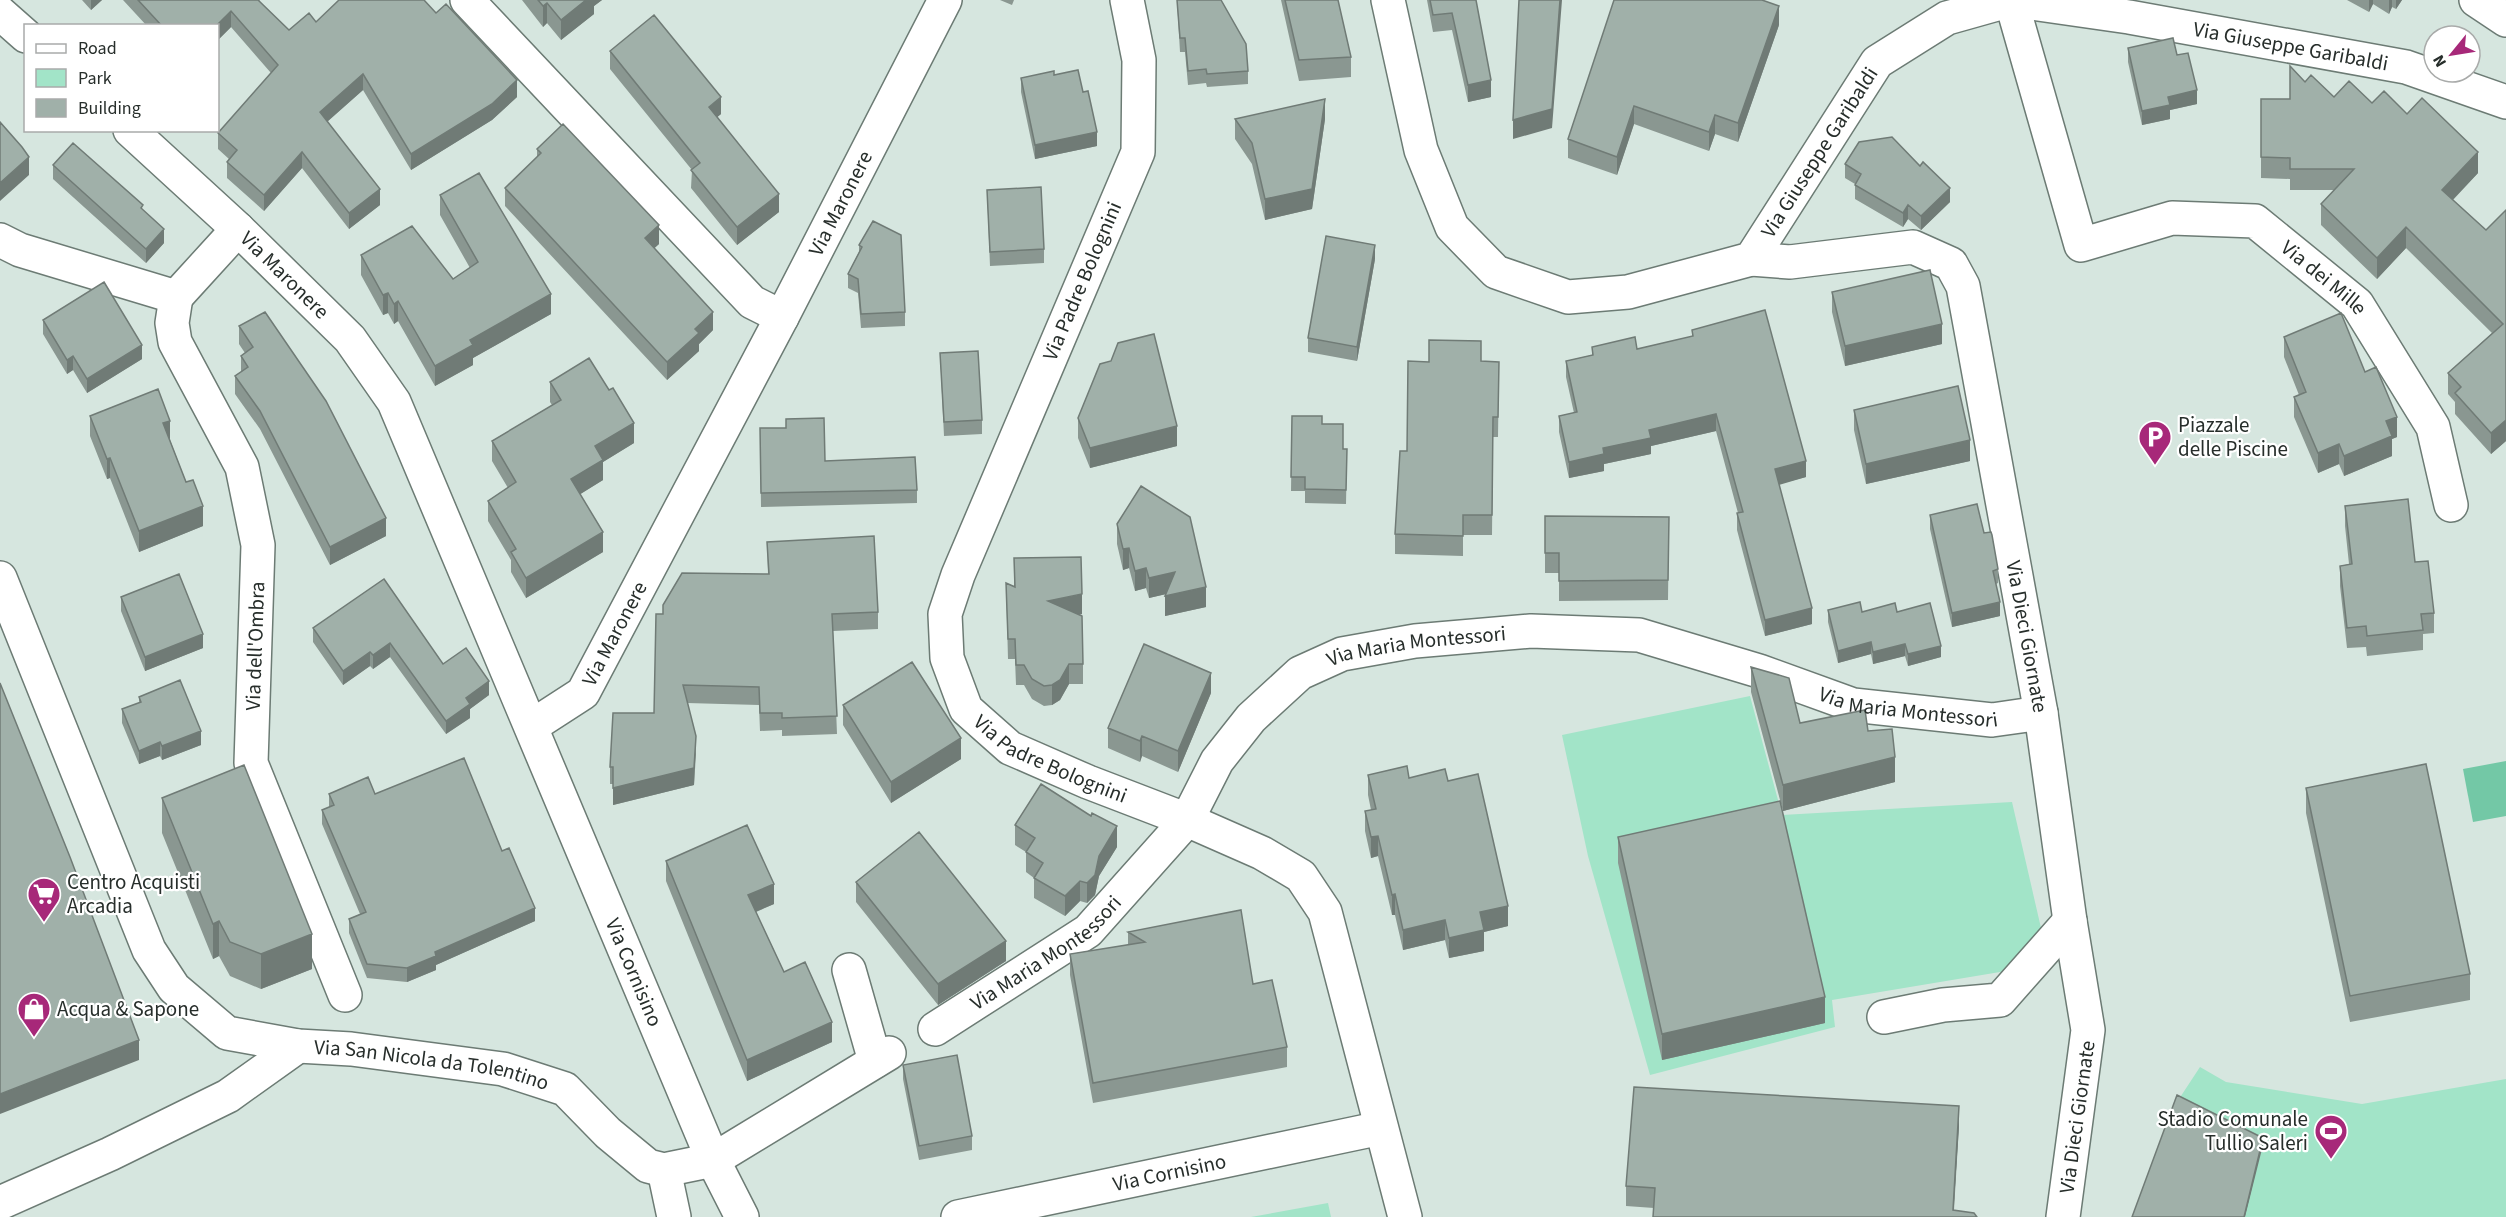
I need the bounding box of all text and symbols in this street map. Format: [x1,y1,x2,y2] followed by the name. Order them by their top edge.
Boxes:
[2191,14,2391,79] street label: Via Giuseppe Garibaldi
[24,24,219,132] legend
[2422,24,2482,84] north arrow
[78,36,117,61] text: Road
[2428,51,2452,71] text: N
[1753,61,1885,244] street label: Via Giuseppe Garibaldi
[78,66,112,91] text: Park
[78,96,141,121] text: Building
[801,146,880,261] street label: Via Maronere
[1035,197,1129,365] street label: Via Padre Bolognini
[233,224,336,326] street label: Via Maronere
[2274,233,2375,320] street label: Via dei Mille
[2178,410,2288,464] place label: Piazzale delle Piscine
[2137,419,2173,466] parking icon: Piazzale delle Piscine
[1998,558,2056,715] street label: Via Dieci Giornate
[574,576,655,691] street label: Via Maronere
[238,581,272,711] street label: Via dell'Ombra
[1322,618,1507,674] street label: Via Maria Montessori
[1815,679,2000,735] street label: Via Maria Montessori
[967,707,1131,811] street label: Via Padre Bolognini
[67,867,200,921] place label: Centro Acquisti Arcadia
[26,876,62,923] supermarket icon: Centro Acquisti Arcadia
[964,888,1128,1018] street label: Via Maria Montessori
[598,913,670,1031] street label: Via Cornisino
[16,991,52,1038] shop icon: Acqua & Sapone
[57,994,199,1024] place label: Acqua & Sapone
[313,1032,553,1098] street label: Via San Nicola da Tolentino
[2051,1039,2103,1195] street label: Via Dieci Giornate
[2158,1104,2308,1158] place label: Stadio Comunale Tullio Saleri
[2313,1113,2349,1160] sports icon: Stadio Comunale Tullio Saleri
[1110,1146,1229,1199] street label: Via Cornisino

